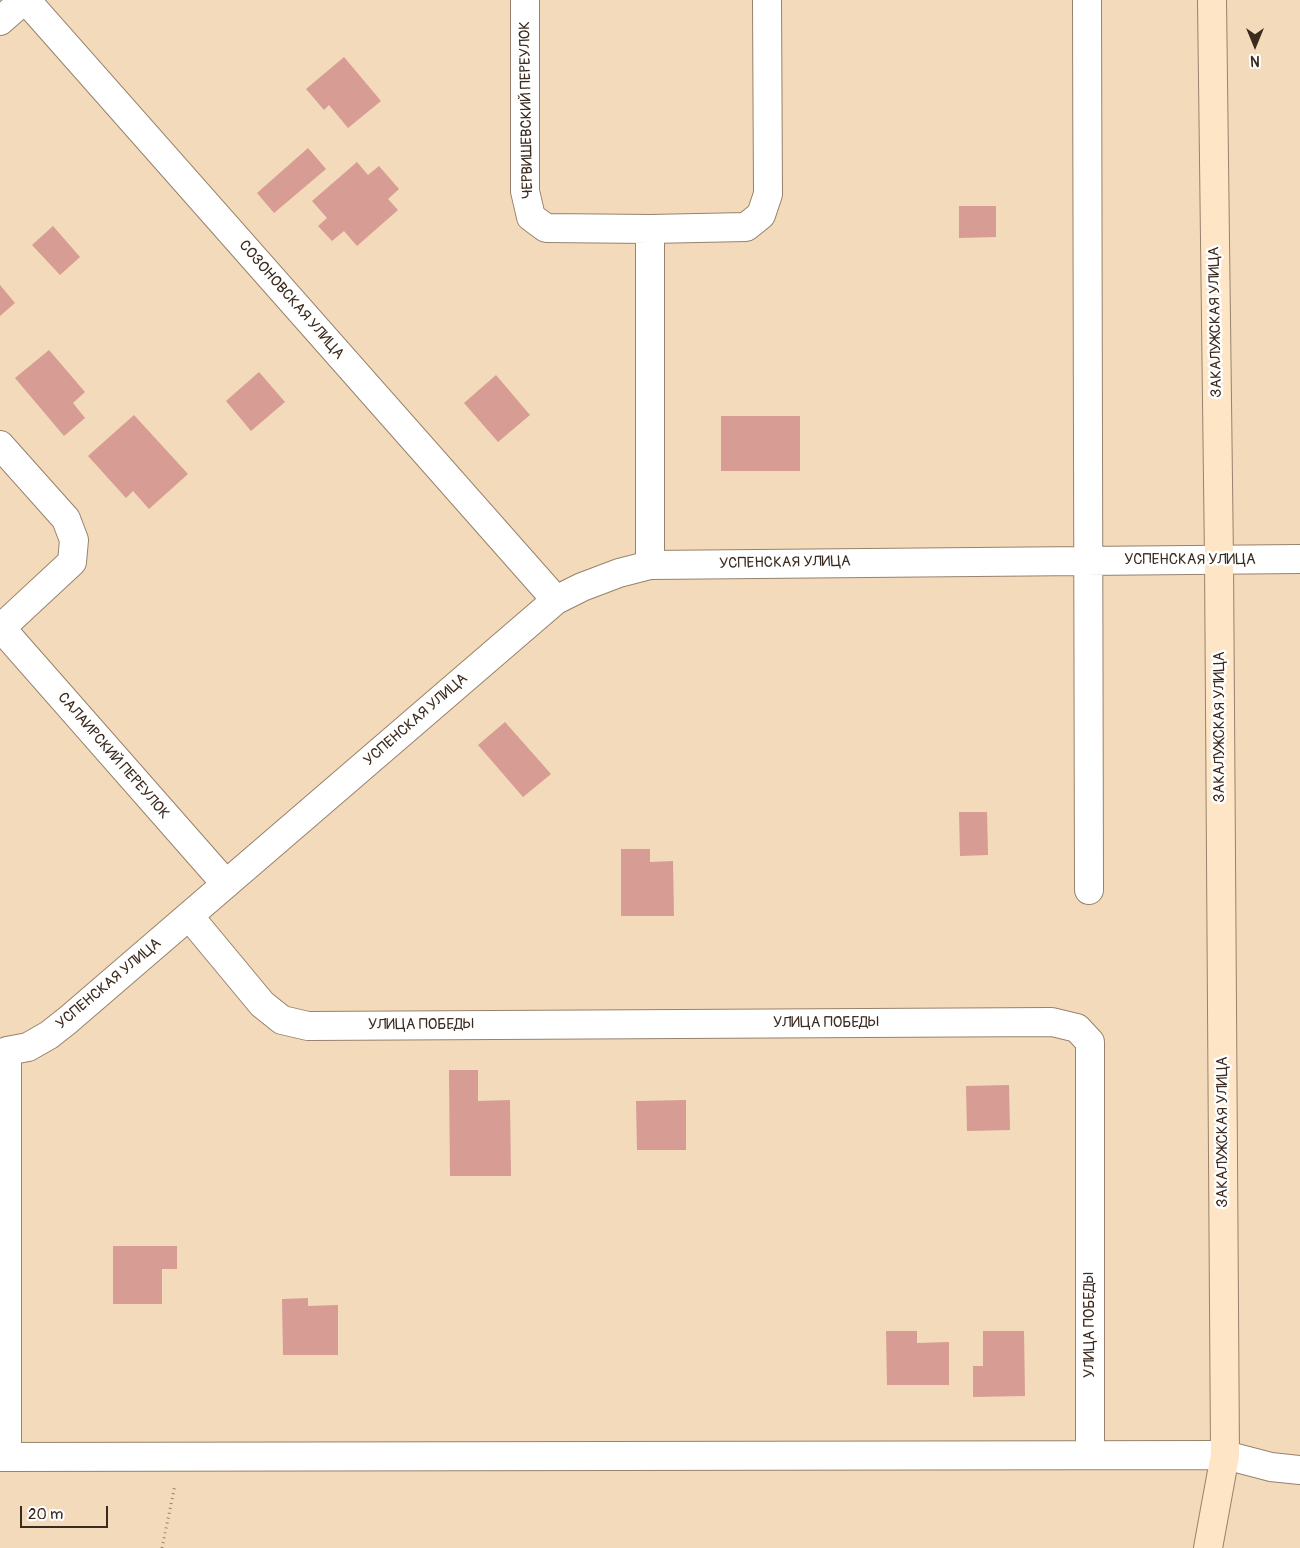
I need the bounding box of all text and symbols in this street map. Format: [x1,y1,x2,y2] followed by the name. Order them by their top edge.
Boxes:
[1230,20,1280,70] north arrow
[516,21,538,199] street label: ЧЕРВИШЕВСКИЙ ПЕРЕУЛОК
[1250,52,1260,69] text: N
[234,237,348,363] street label: СОЗОНОВСКАЯ УЛИЦА
[1206,246,1226,398] street label: ЗАКАЛУЖСКАЯ УЛИЦА
[1124,551,1256,569] street label: УСПЕНСКАЯ УЛИЦА
[719,553,851,573] street label: УСПЕНСКАЯ УЛИЦА
[1211,651,1229,803] street label: ЗАКАЛУЖСКАЯ УЛИЦА
[360,670,472,770] street label: УСПЕНСКАЯ УЛИЦА
[53,689,173,823] street label: САЛАИРСКИЙ ПЕРЕУЛОК
[53,935,165,1033] street label: УСПЕНСКАЯ УЛИЦА
[773,1014,879,1032] street label: УЛИЦА ПОБЕДЫ
[368,1016,474,1034] street label: УЛИЦА ПОБЕДЫ
[1214,1056,1232,1208] street label: ЗАКАЛУЖСКАЯ УЛИЦА
[1081,1272,1099,1378] street label: УЛИЦА ПОБЕДЫ
[22,1496,110,1528] scale bar
[28,1505,63,1524] text: 20 m

